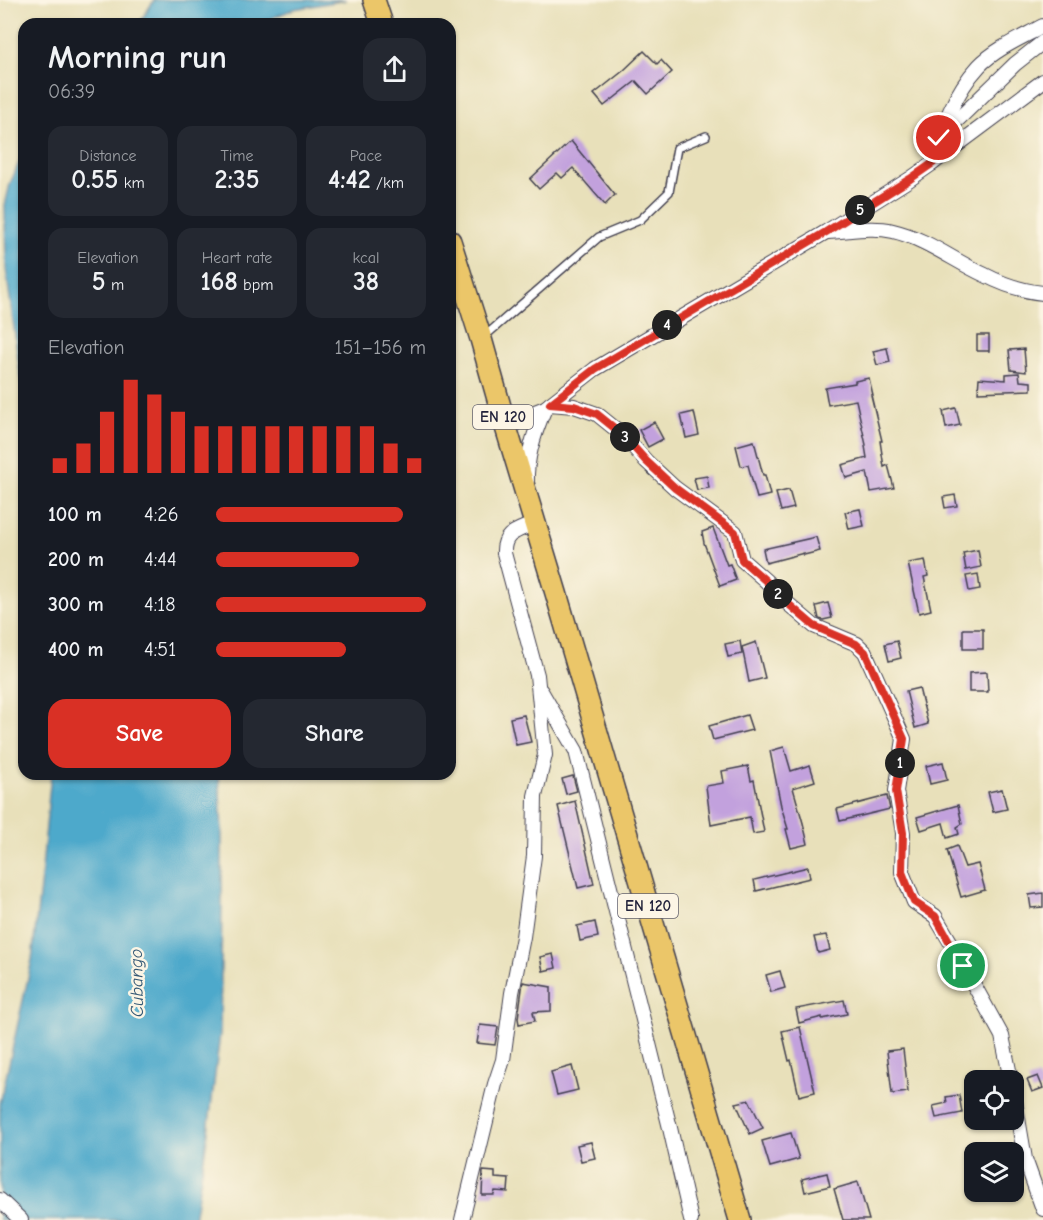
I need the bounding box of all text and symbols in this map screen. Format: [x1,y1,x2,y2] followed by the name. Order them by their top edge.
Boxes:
[48,38,227,76] text: Morning run
[363,38,426,101] button: share
[48,80,95,103] text: 06:39
[913,112,964,163] pin
[922,121,955,154] icon: check
[79,147,137,165] text: Distance
[220,147,254,165] text: Time
[350,147,382,165] text: Pace
[71,165,118,195] text: 0.55
[215,165,259,195] text: 2:35
[328,165,371,195] text: 4:42
[118,174,145,192] text: km
[371,174,404,192] text: /km
[845,195,875,225] pin: 5
[856,201,864,219] text: 5
[77,249,139,267] text: Elevation
[202,249,272,267] text: Heart rate
[353,249,379,267] text: kcal
[92,267,106,297] text: 5
[201,267,238,297] text: 168
[353,267,379,297] text: 38
[106,276,124,294] text: m
[238,276,273,294] text: bpm
[652,310,682,340] pin: 4
[663,316,671,334] text: 4
[48,336,125,359] text: Elevation
[335,336,426,359] text: 151–156 m
[473,405,533,429] road number: EN 120
[610,422,640,452] pin: 3
[621,428,629,446] text: 3
[48,503,102,526] text: 100 m
[144,503,179,526] text: 4:26
[48,548,104,571] text: 200 m
[144,548,177,571] text: 4:44
[763,579,793,609] pin: 2
[774,585,782,603] text: 2
[48,593,104,616] text: 300 m
[144,593,176,616] text: 4:18
[48,638,103,661] text: 400 m
[144,638,176,661] text: 4:51
[48,699,231,768] button: Save
[243,699,426,768] button: Share
[885,748,915,778] pin: 1
[897,754,903,772] text: 1
[618,894,678,918] road number: EN 120
[937,940,988,991] pin
[126,949,148,1017] water label: Cubango
[946,949,979,982] icon: arrive
[964,1070,1024,1202] map controls
[964,1070,1024,1130] button: locate
[964,1142,1024,1202] button: layers

